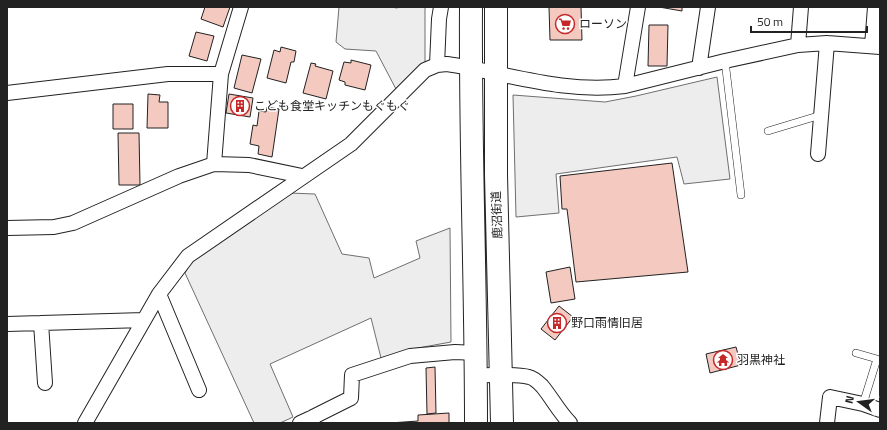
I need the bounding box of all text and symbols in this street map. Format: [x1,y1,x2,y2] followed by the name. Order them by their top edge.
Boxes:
[751,8,867,34] scale bar
[757,12,783,31] text: 50 m
[554,13,576,35] supermarket icon: ローソン
[579,14,627,33] place label: ローソン
[229,95,251,117] building icon: こども食堂キッチンもぐもぐ
[254,96,410,115] place label: こども食堂キッチンもぐもぐ
[486,191,507,239] street label: 鹿沼街道
[546,312,568,334] building icon: 野口雨情旧居
[571,313,643,332] place label: 野口雨情旧居
[712,349,734,371] temple icon: 羽黒神社
[737,350,785,369] place label: 羽黒神社
[839,382,879,422] north arrow
[841,394,858,405] text: N

